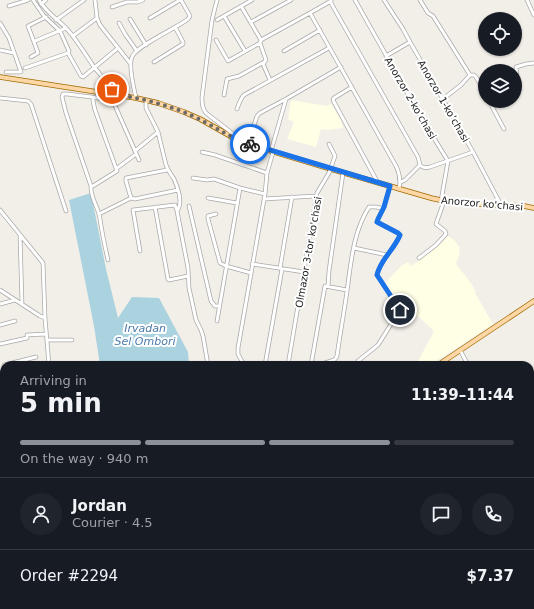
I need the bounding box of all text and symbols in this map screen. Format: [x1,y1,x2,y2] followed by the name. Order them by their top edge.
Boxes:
[478,12,522,108] map controls
[478,12,522,56] button: locate
[383,55,439,141] street label: Аnorzor 2-koʼchasi
[416,58,472,144] street label: Аnorzor 1-koʼchasi
[478,64,522,108] button: layers
[95,72,129,106] pin
[101,78,123,100] icon: bag
[230,124,270,164] courier
[239,133,261,155] icon: bike
[440,194,523,213] street label: Anorzor ko'chasi
[293,196,324,309] street label: Olmazor 3-tor ko'chasi
[383,293,417,327] pin
[389,299,411,321] icon: home
[115,322,175,348] water label: Irvadan Sel Ombori
[20,373,87,388] text: Arriving in
[411,386,514,404] text: 11:39–11:44
[20,388,102,418] text: 5 min
[20,451,148,466] text: On the way · 940 m
[20,493,62,535] button: person
[420,493,462,535] button: chat
[472,493,514,535] button: phone
[72,497,127,515] text: Jordan
[72,515,153,530] text: Courier · 4.5
[20,567,118,585] text: Order #2294
[467,567,514,585] text: $7.37

